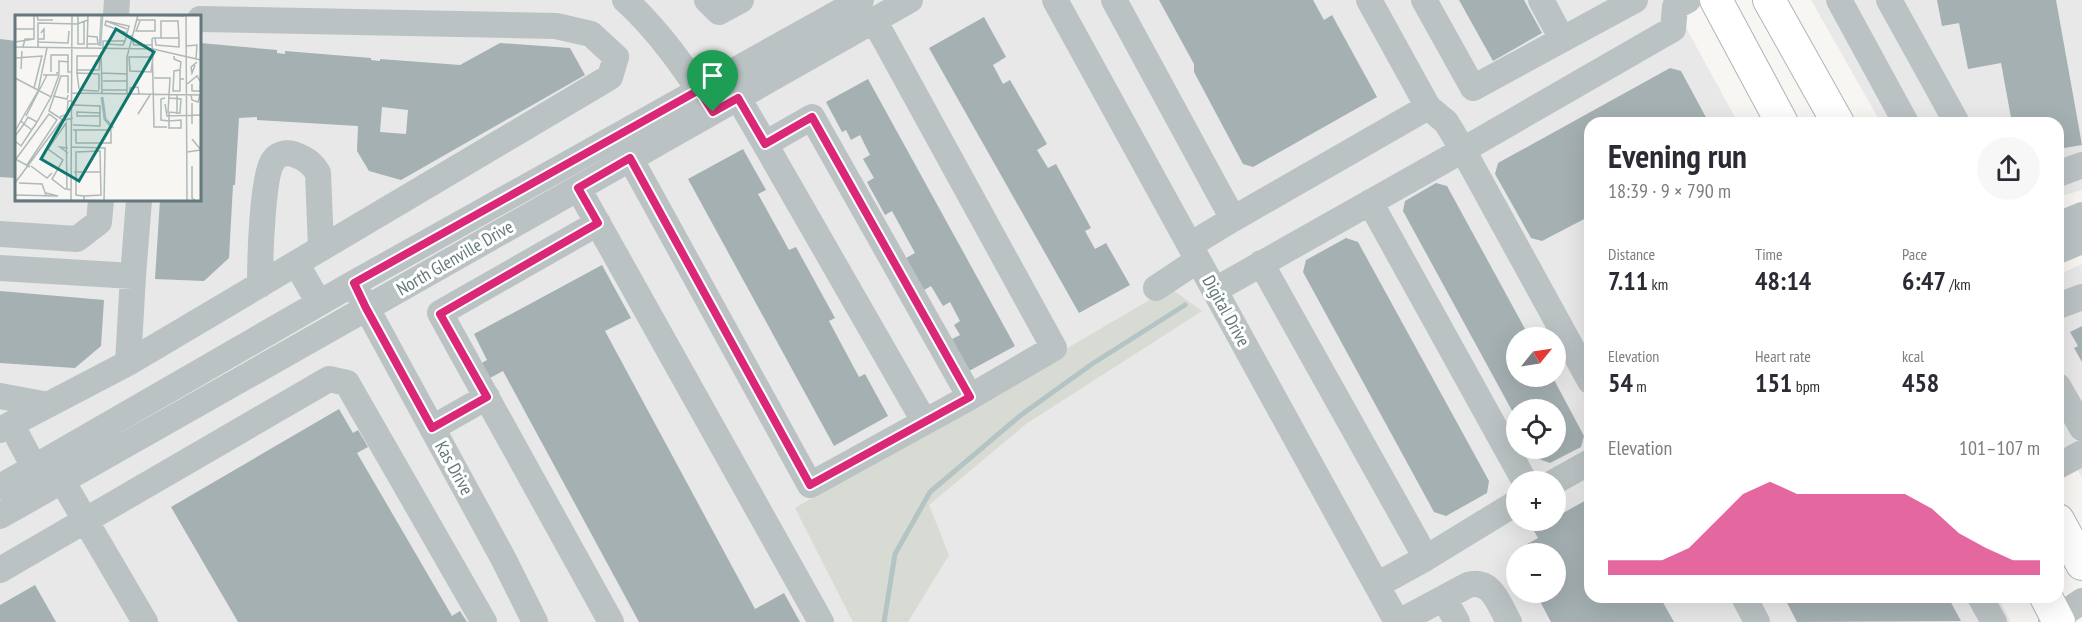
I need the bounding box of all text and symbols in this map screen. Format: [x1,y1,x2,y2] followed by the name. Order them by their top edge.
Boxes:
[15,15,201,201] inset map
[687,50,738,112] pin
[696,59,729,92] icon: arrive
[1608,134,1747,177] text: Evening run
[1977,137,2040,200] button: share
[1608,178,1731,204] text: 18:39 · 9 × 790 m
[392,215,517,300] street label: North Glenville Drive
[1608,244,1655,264] text: Distance
[1755,244,1783,264] text: Time
[1902,244,1927,264] text: Pace
[1608,264,1648,297] text: 7.11
[1755,264,1811,297] text: 48:14
[1902,264,1946,297] text: 6:47
[1197,271,1255,350] street label: Digital Drive
[1648,274,1668,294] text: km
[1946,274,1971,294] text: /km
[1506,327,1566,387] north arrow
[1506,327,1566,603] map controls
[1608,346,1659,366] text: Elevation
[1755,346,1811,366] text: Heart rate
[1902,346,1924,366] text: kcal
[1608,366,1633,399] text: 54
[1755,366,1792,399] text: 151
[1902,366,1939,399] text: 458
[1633,376,1647,396] text: m
[1792,376,1820,396] text: bpm
[1506,399,1566,459] button: locate
[1608,435,1672,461] text: Elevation
[1959,435,2040,461] text: 101–107 m
[430,437,479,499] street label: Kas Drive
[1506,471,1566,531] button: +
[1506,543,1566,603] button: −

